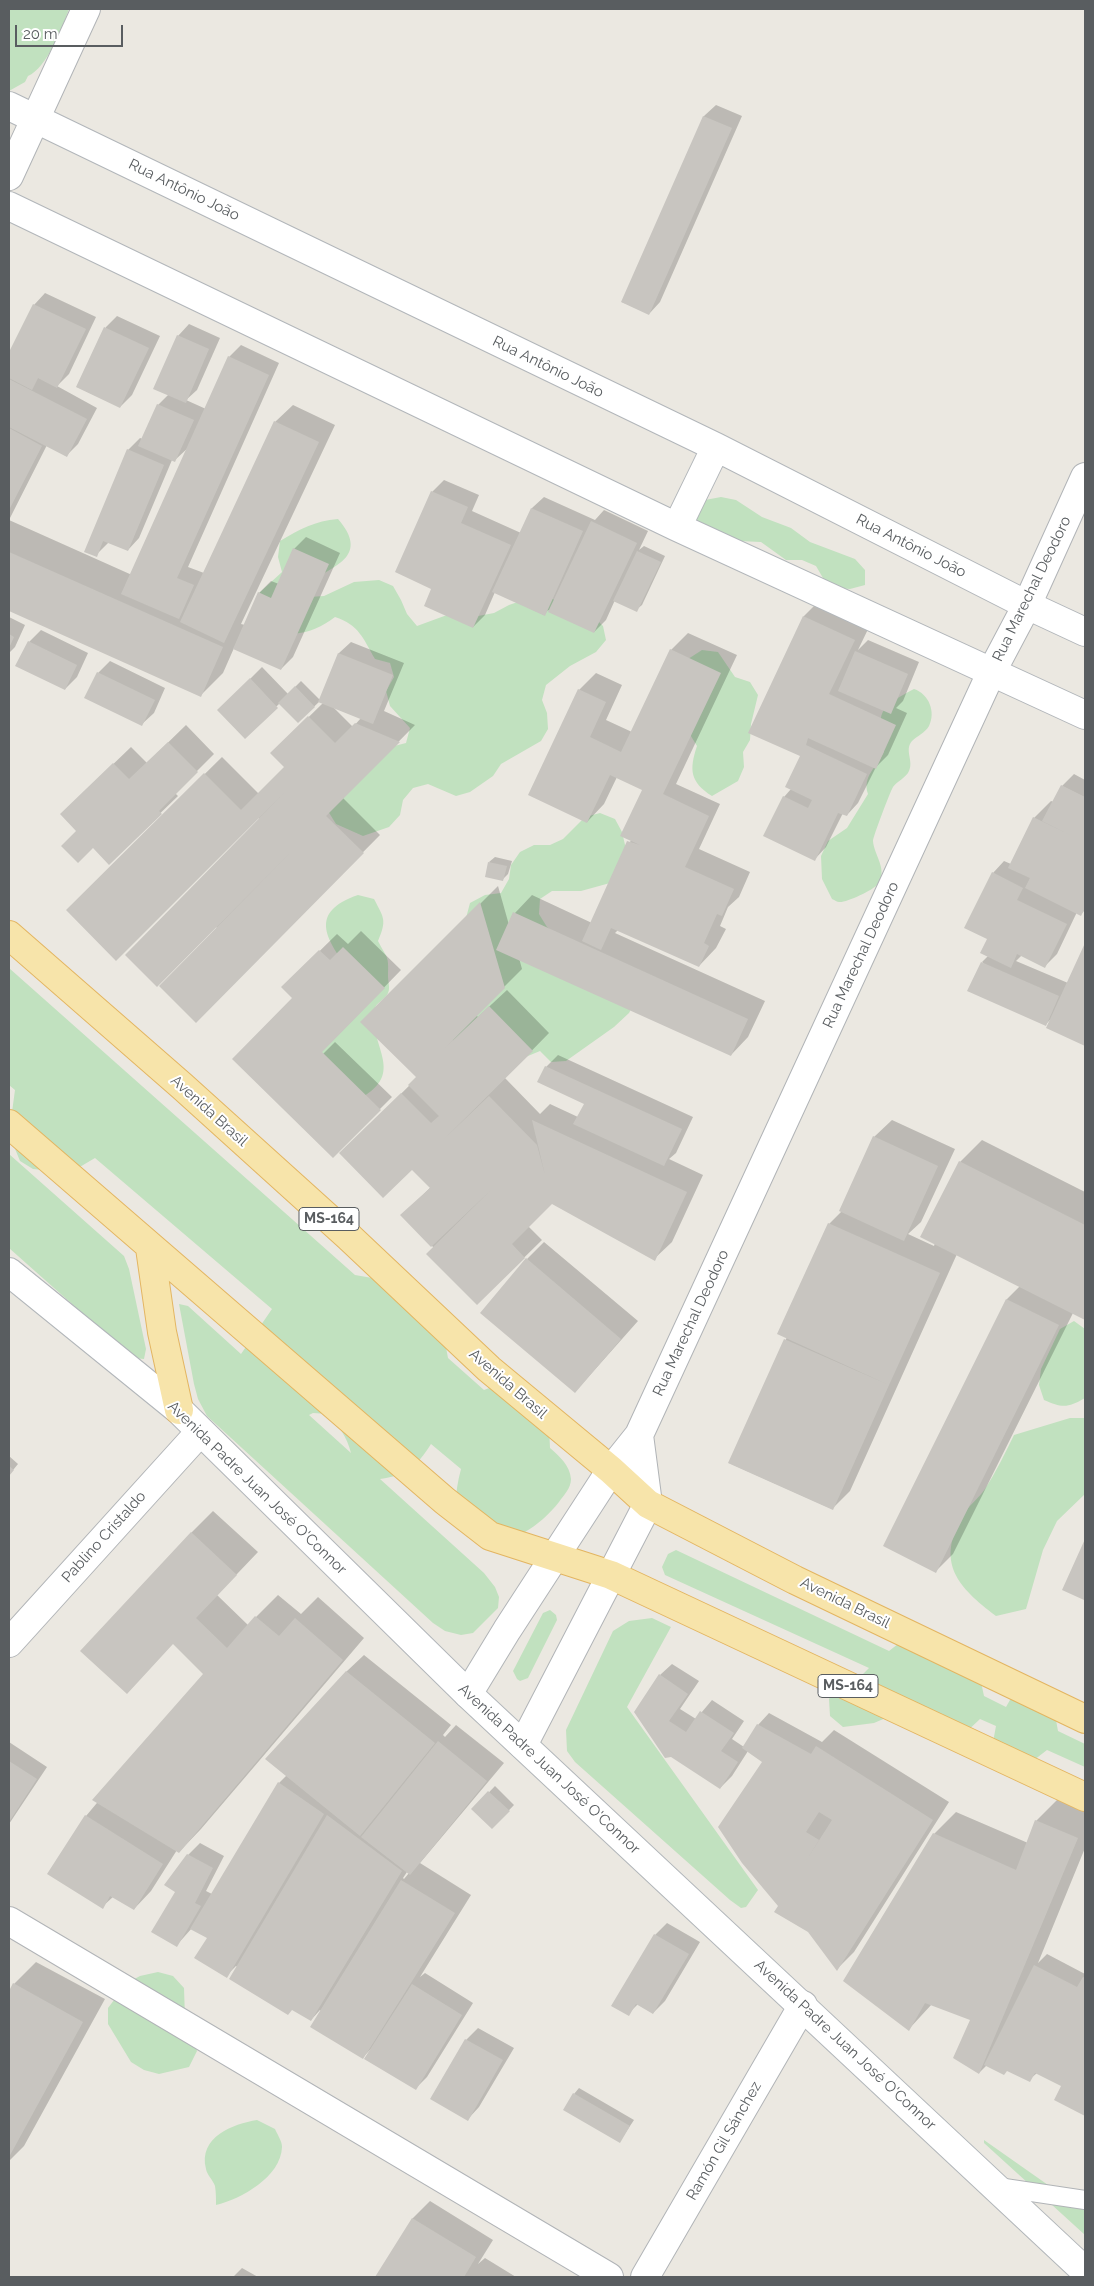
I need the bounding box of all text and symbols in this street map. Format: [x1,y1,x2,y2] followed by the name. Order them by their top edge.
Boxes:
[18,15,125,47] scale bar
[23,25,58,43] text: 20 m
[126,155,242,225] street label: Rua Antônio João
[490,332,606,402] street label: Rua Antônio João
[853,510,969,582] street label: Rua Antônio João
[989,513,1075,665] street label: Rua Marechal Deodoro
[819,879,903,1031] street label: Rua Marechal Deodoro
[167,1072,251,1150] street label: Avenida Brasil
[299,1208,359,1230] road number: MS-164
[649,1247,733,1399] street label: Rua Marechal Deodoro
[465,1345,551,1423] street label: Avenida Brasil
[164,1398,350,1578] street label: Avenida Padre Juan José O'Connor
[58,1487,150,1587] street label: Pablino Cristaldo
[797,1574,893,1632] street label: Avenida Brasil
[818,1674,878,1698] road number: MS-164
[454,1680,644,1858] street label: Avenida Padre Juan José O'Connor
[750,1956,940,2134] street label: Avenida Padre Juan José O'Connor
[683,2078,765,2204] street label: Ramón Gil Sánchez

